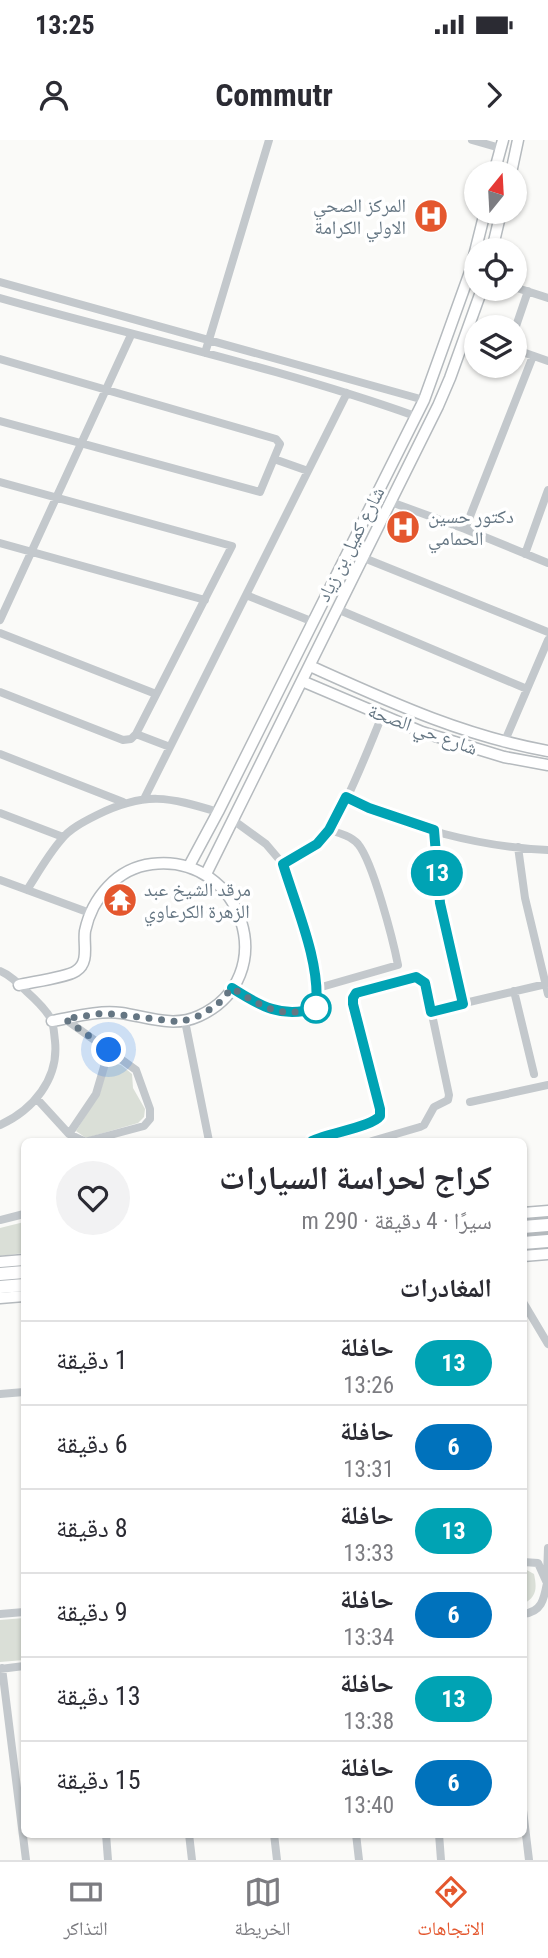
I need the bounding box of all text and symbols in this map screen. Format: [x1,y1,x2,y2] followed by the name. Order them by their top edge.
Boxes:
[35,10,95,40] text: 13:25
[35,76,73,114] icon: person
[215,76,333,114] text: Commutr
[475,76,513,114] icon: forward
[464,161,527,224] north arrow
[464,161,527,378] map controls
[313,194,406,243] place label: المركز الصحي الاولي الكرامة
[412,197,450,235] hospital icon: المركز الصحي الاولي الكرامة
[464,238,527,301] button: locate
[464,315,527,378] button: layers
[312,483,389,606] street label: شارع كميل بن زياد
[428,505,514,554] place label: دكتور حسين الحمامي
[384,508,422,546] hospital icon: دكتور حسين الحمامي
[364,699,481,763] street label: شارع حي الصحة
[406,850,468,896] line badge: 13
[425,859,449,887] text: 13
[144,878,251,927] place label: مرقد الشيخ عبد الزهرة الكرعاوي
[101,881,139,919] temple icon: مرقد الشيخ عبد الزهرة الكرعاوي
[301,993,331,1023] unlabelled marker
[91,1032,126,1067] your location
[219,1158,492,1197] text: كراج لحراسة السيارات
[56,1161,130,1235] button: heart
[301,1208,492,1235] text: سيرًا · 4 دقيقة · 290 m
[400,1273,492,1303] text: المغادرات
[340,1332,394,1362] text: حافلة
[56,1345,128,1375] text: 1 دقيقة
[441,1349,466,1377] text: 13
[343,1372,394,1399] text: 13:26
[340,1416,394,1446] text: حافلة
[56,1429,128,1459] text: 6 دقيقة
[447,1433,460,1461] text: 6
[343,1456,394,1483] text: 13:31
[340,1500,394,1530] text: حافلة
[56,1513,128,1543] text: 8 دقيقة
[441,1517,466,1545] text: 13
[343,1540,394,1567] text: 13:33
[340,1584,394,1614] text: حافلة
[56,1597,128,1627] text: 9 دقيقة
[447,1601,460,1629] text: 6
[343,1624,394,1651] text: 13:34
[340,1668,394,1698] text: حافلة
[56,1681,141,1711] text: 13 دقيقة
[441,1685,466,1713] text: 13
[343,1708,394,1735] text: 13:38
[340,1752,394,1782] text: حافلة
[56,1765,141,1795] text: 15 دقيقة
[447,1769,460,1797] text: 6
[343,1792,394,1819] text: 13:40
[63,1873,108,1947] tab: التذاكر
[235,1873,290,1947] tab: الخريطة
[417,1873,485,1947] tab: الاتجاهات

